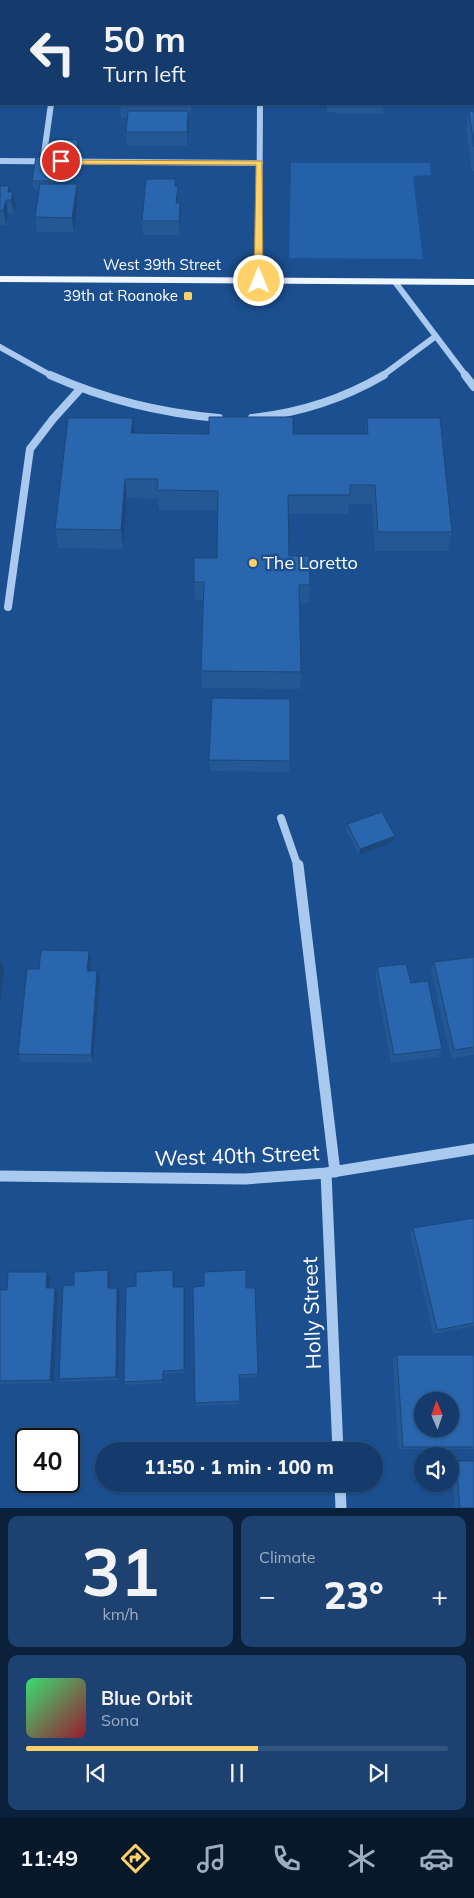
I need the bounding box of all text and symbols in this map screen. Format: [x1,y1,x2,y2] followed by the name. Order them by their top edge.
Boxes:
[103,17,186,61] text: 50 m
[20,20,85,85] icon: left
[103,60,186,88] text: Turn left
[40,140,82,182] pin
[47,147,75,175] icon: arrive
[232,254,284,306] position arrow
[103,255,221,274] street label: West 39th Street
[63,286,178,305] place label: 39th at Roanoke
[182,290,194,302] marker: 39th at Roanoke
[263,551,358,574] place label: The Loretto
[247,557,259,569] marker: The Loretto
[154,1139,320,1171] street label: West 40th Street
[296,1256,326,1370] street label: Holly Street
[414,1392,459,1438] north arrow
[414,1392,459,1492] map controls
[15,1428,80,1493] speed limit sign: 40
[414,1447,459,1492] button: sound
[144,1455,334,1479] text: 11:50 · 1 min · 100 m
[81,1531,160,1612] text: 31
[259,1547,315,1567] text: Climate
[323,1571,384,1619] text: 23°
[259,1578,276,1613] text: −
[431,1578,448,1613] text: +
[102,1604,139,1624] text: km/h
[101,1686,192,1710] text: Blue Orbit
[101,1710,139,1730] text: Sona
[82,1759,110,1787] icon: previous
[223,1759,251,1787] icon: pause
[364,1759,392,1787] icon: next
[118,1841,153,1876] icon: directions
[194,1841,229,1876] icon: music
[269,1841,304,1876] icon: phone
[344,1841,379,1876] icon: climate
[419,1841,454,1876] icon: car
[20,1844,78,1872] text: 11:49

